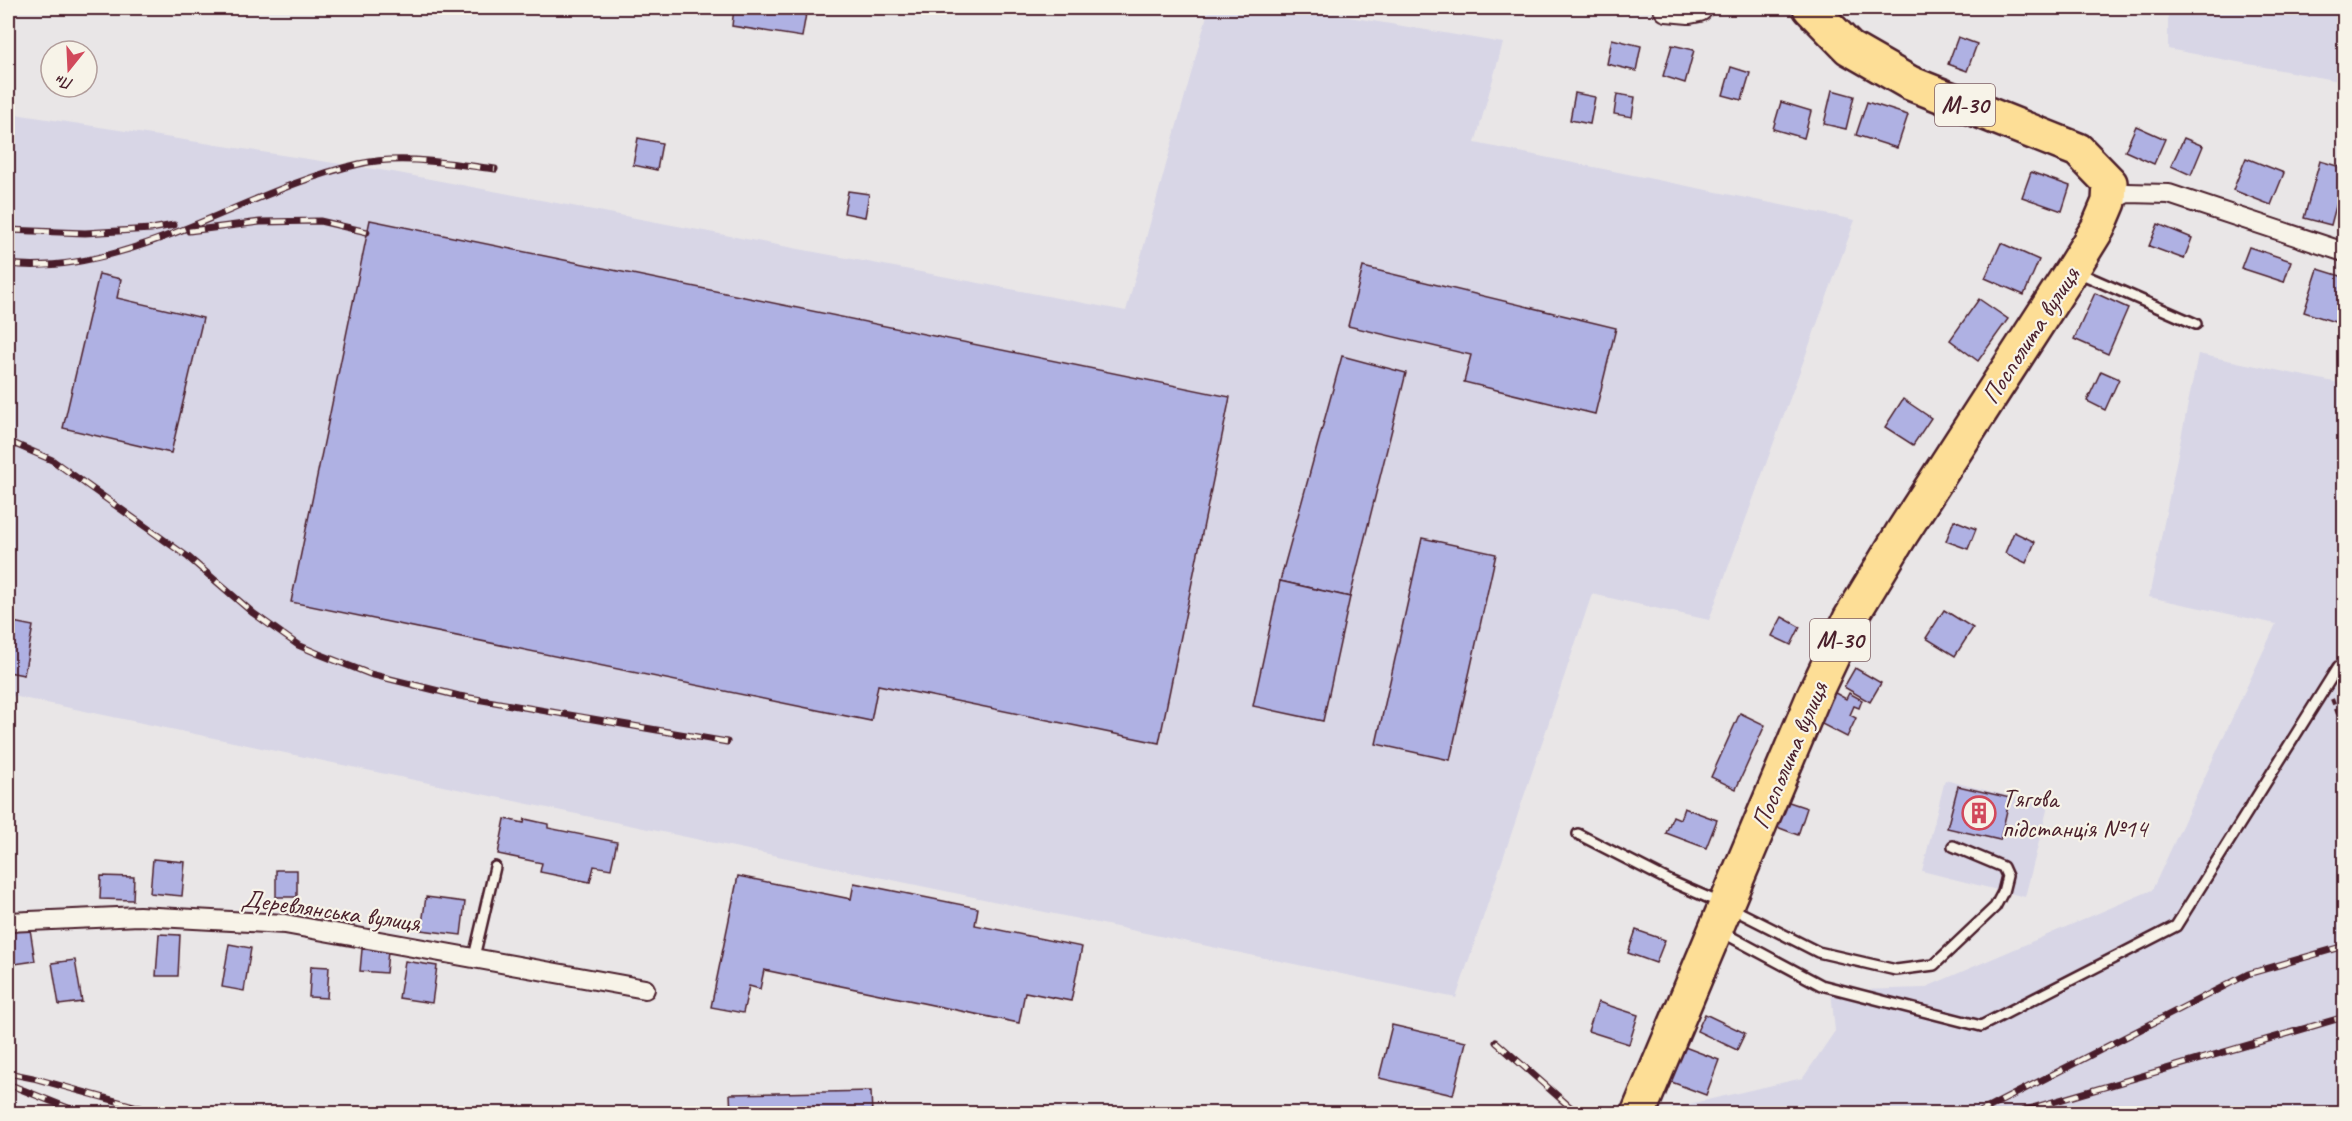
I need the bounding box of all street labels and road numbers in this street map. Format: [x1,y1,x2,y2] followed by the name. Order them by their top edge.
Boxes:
[1935,84,1995,126] road number: М-30
[1974,259,2088,410] street label: Посполита вулиця
[1810,619,1870,661] road number: М-30
[1744,675,1836,834] street label: Посполита вулиця
[240,882,424,940] street label: Деревлянська вулиця

